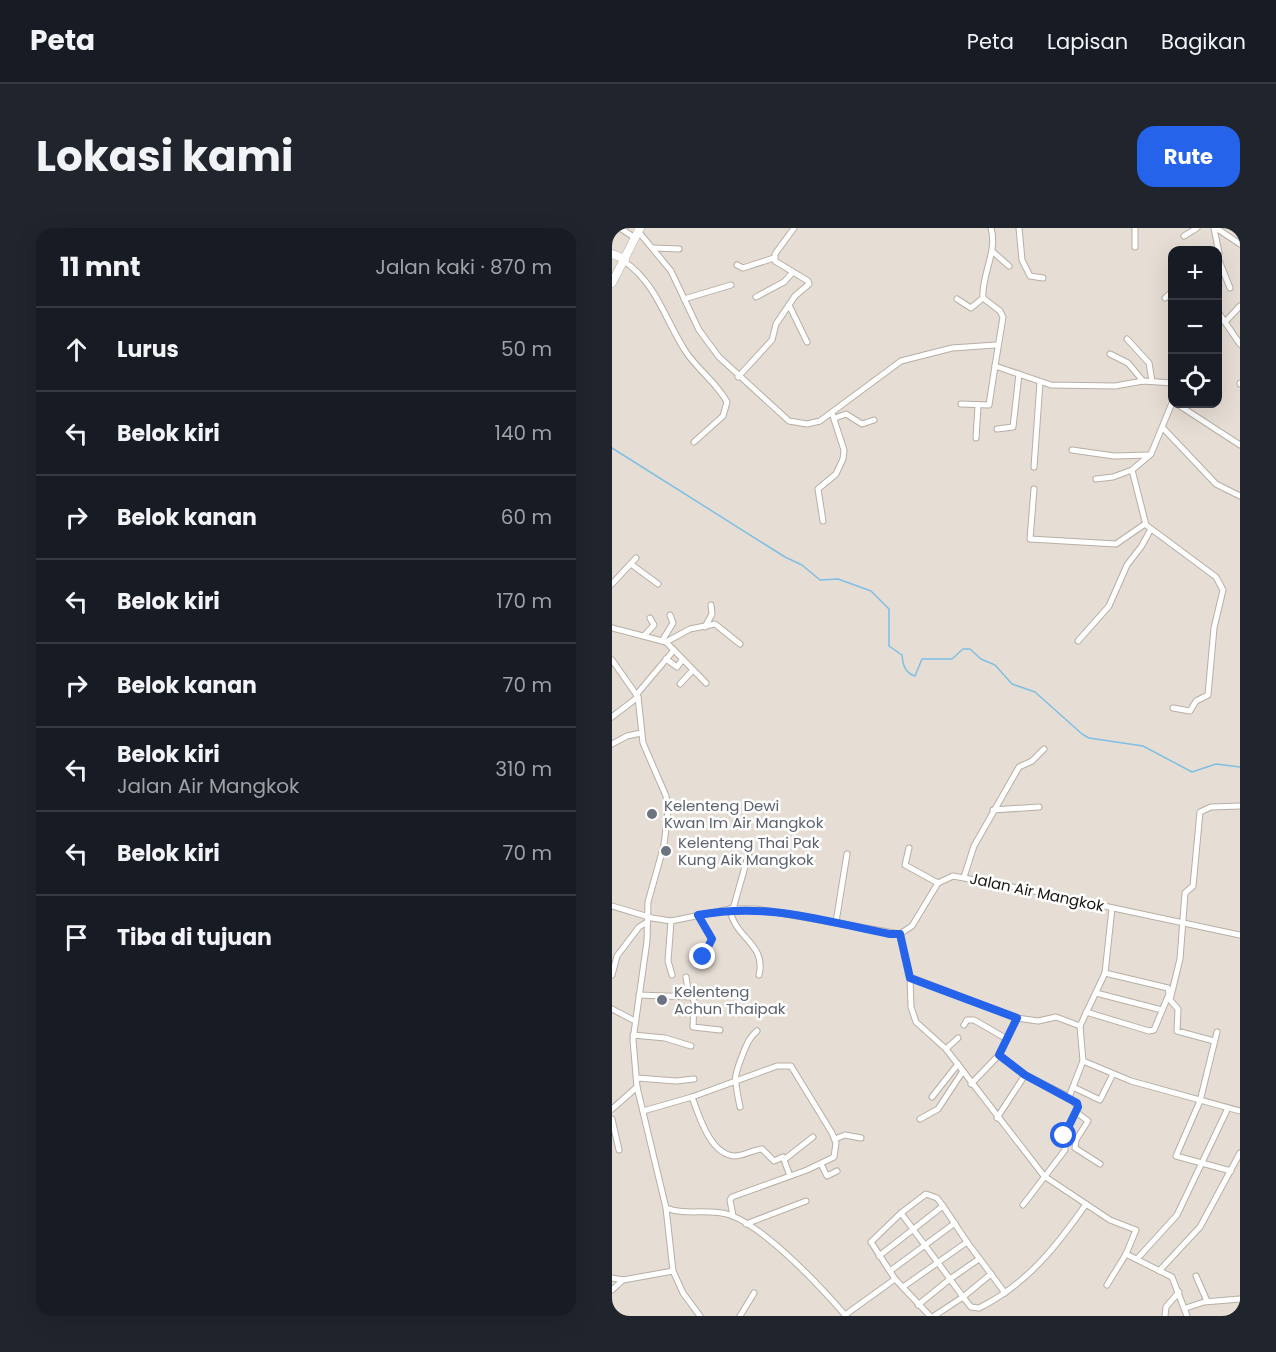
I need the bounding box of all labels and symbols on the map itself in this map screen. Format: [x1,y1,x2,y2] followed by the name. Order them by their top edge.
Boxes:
[664,795,824,833] place label: Kelenteng Dewi Kwan Im Air Mangkok
[645,807,659,821] marker: Kelenteng Dewi Kwan Im Air Mangkok
[678,832,820,870] place label: Kelenteng Thai Pak Kung Aik Mangkok
[659,844,673,858] marker: Kelenteng Thai Pak Kung Aik Mangkok
[968,868,1106,917] street label: Jalan Air Mangkok
[689,943,715,969] route end
[674,981,786,1019] place label: Kelenteng Achun Thaipak
[655,993,669,1007] marker: Kelenteng Achun Thaipak
[1050,1122,1076,1148] route start

